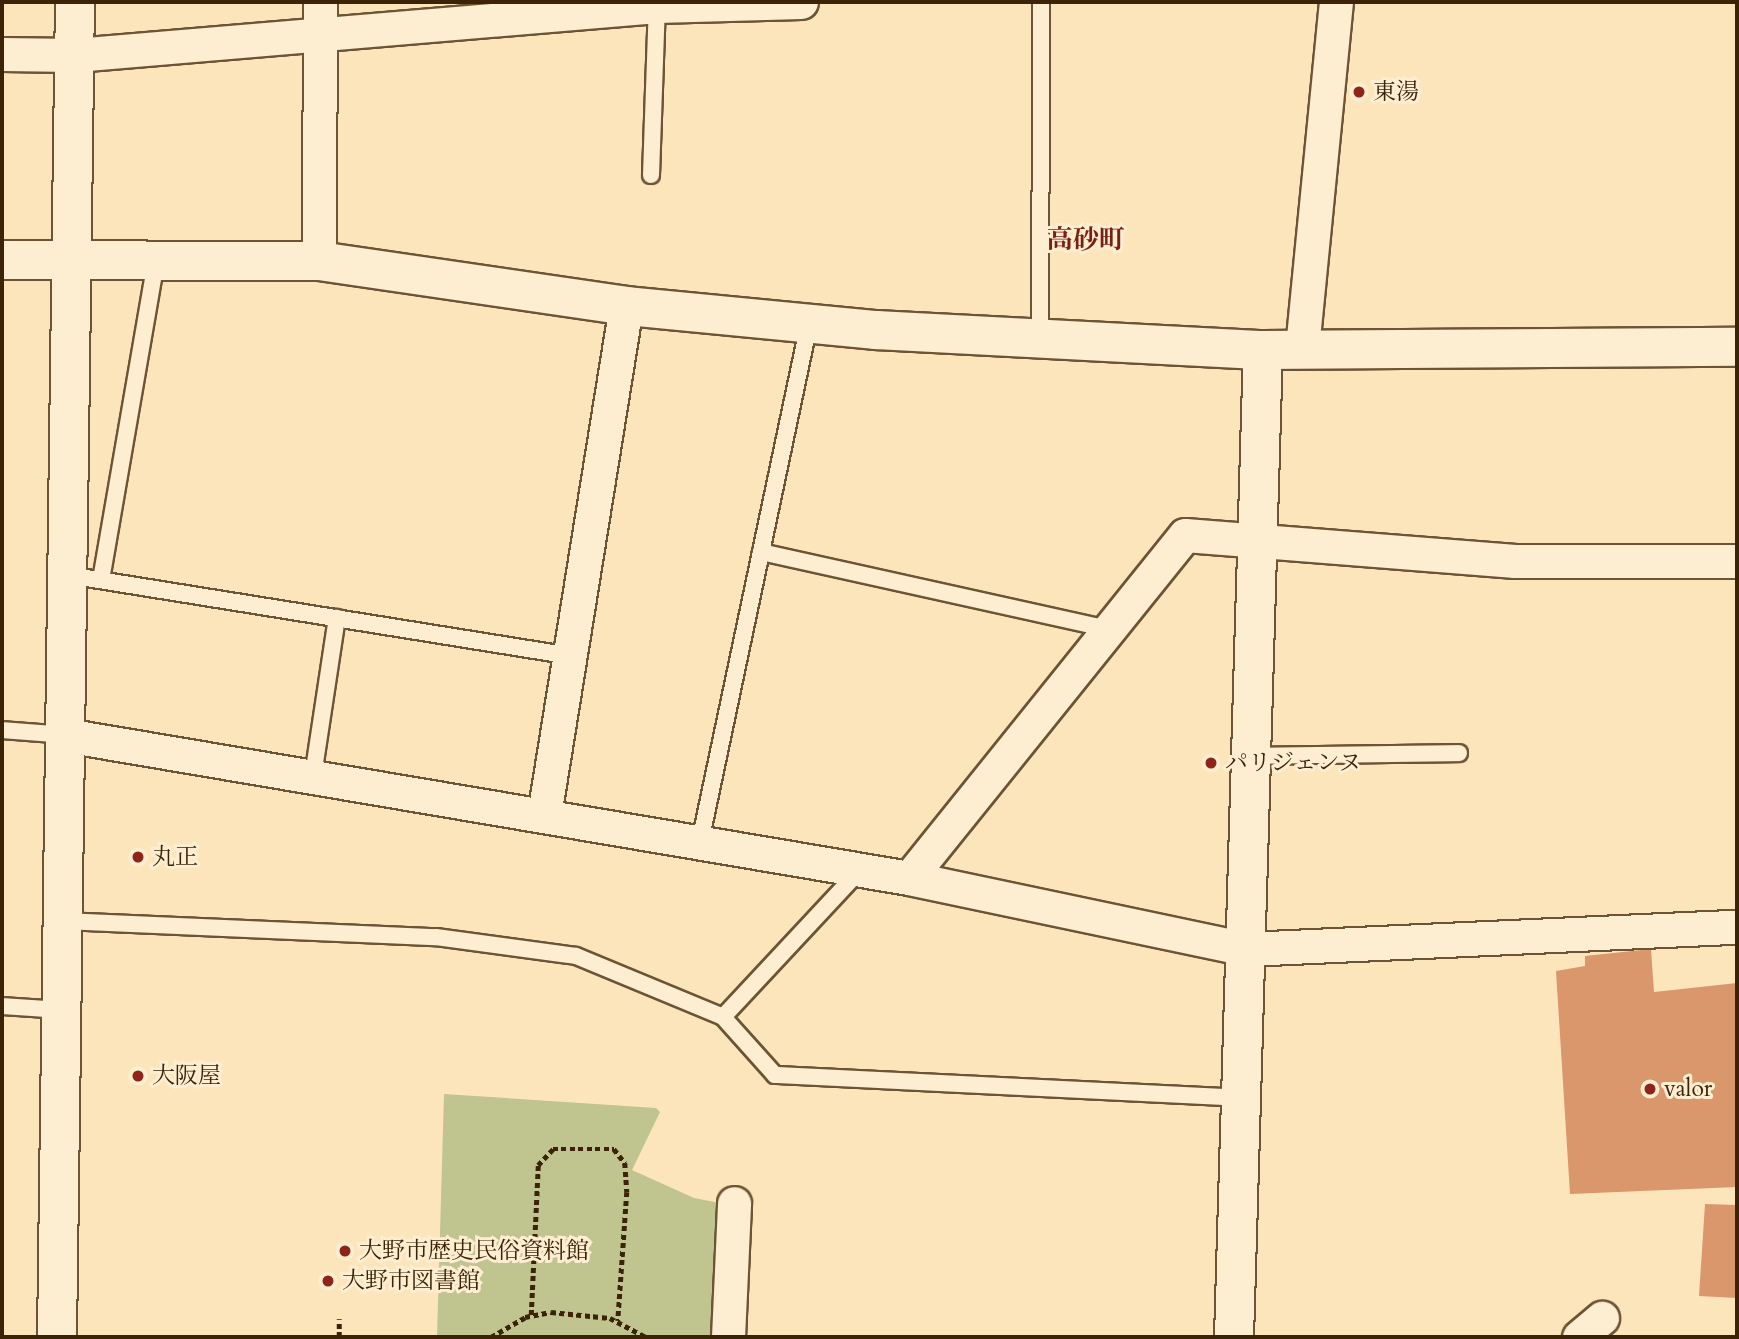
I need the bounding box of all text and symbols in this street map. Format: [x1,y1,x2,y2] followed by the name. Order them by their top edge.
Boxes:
[1373,78,1419,106] place label: 東湯
[1351,84,1367,100] marker: 東湯
[1047,224,1125,256] district label: 高砂町
[1225,749,1363,777] place label: パリジェンヌ
[1203,755,1219,771] marker: パリジェンヌ
[152,843,198,871] place label: 丸正
[130,849,146,865] marker: 丸正
[152,1062,221,1090] place label: 大阪屋
[130,1068,146,1084] marker: 大阪屋
[1664,1075,1712,1103] place label: valor
[1642,1081,1658,1097] marker: valor
[359,1237,589,1265] place label: 大野市歴史民俗資料館
[337,1243,353,1259] marker: 大野市歴史民俗資料館
[342,1267,480,1295] place label: 大野市図書館
[320,1273,336,1289] marker: 大野市図書館

